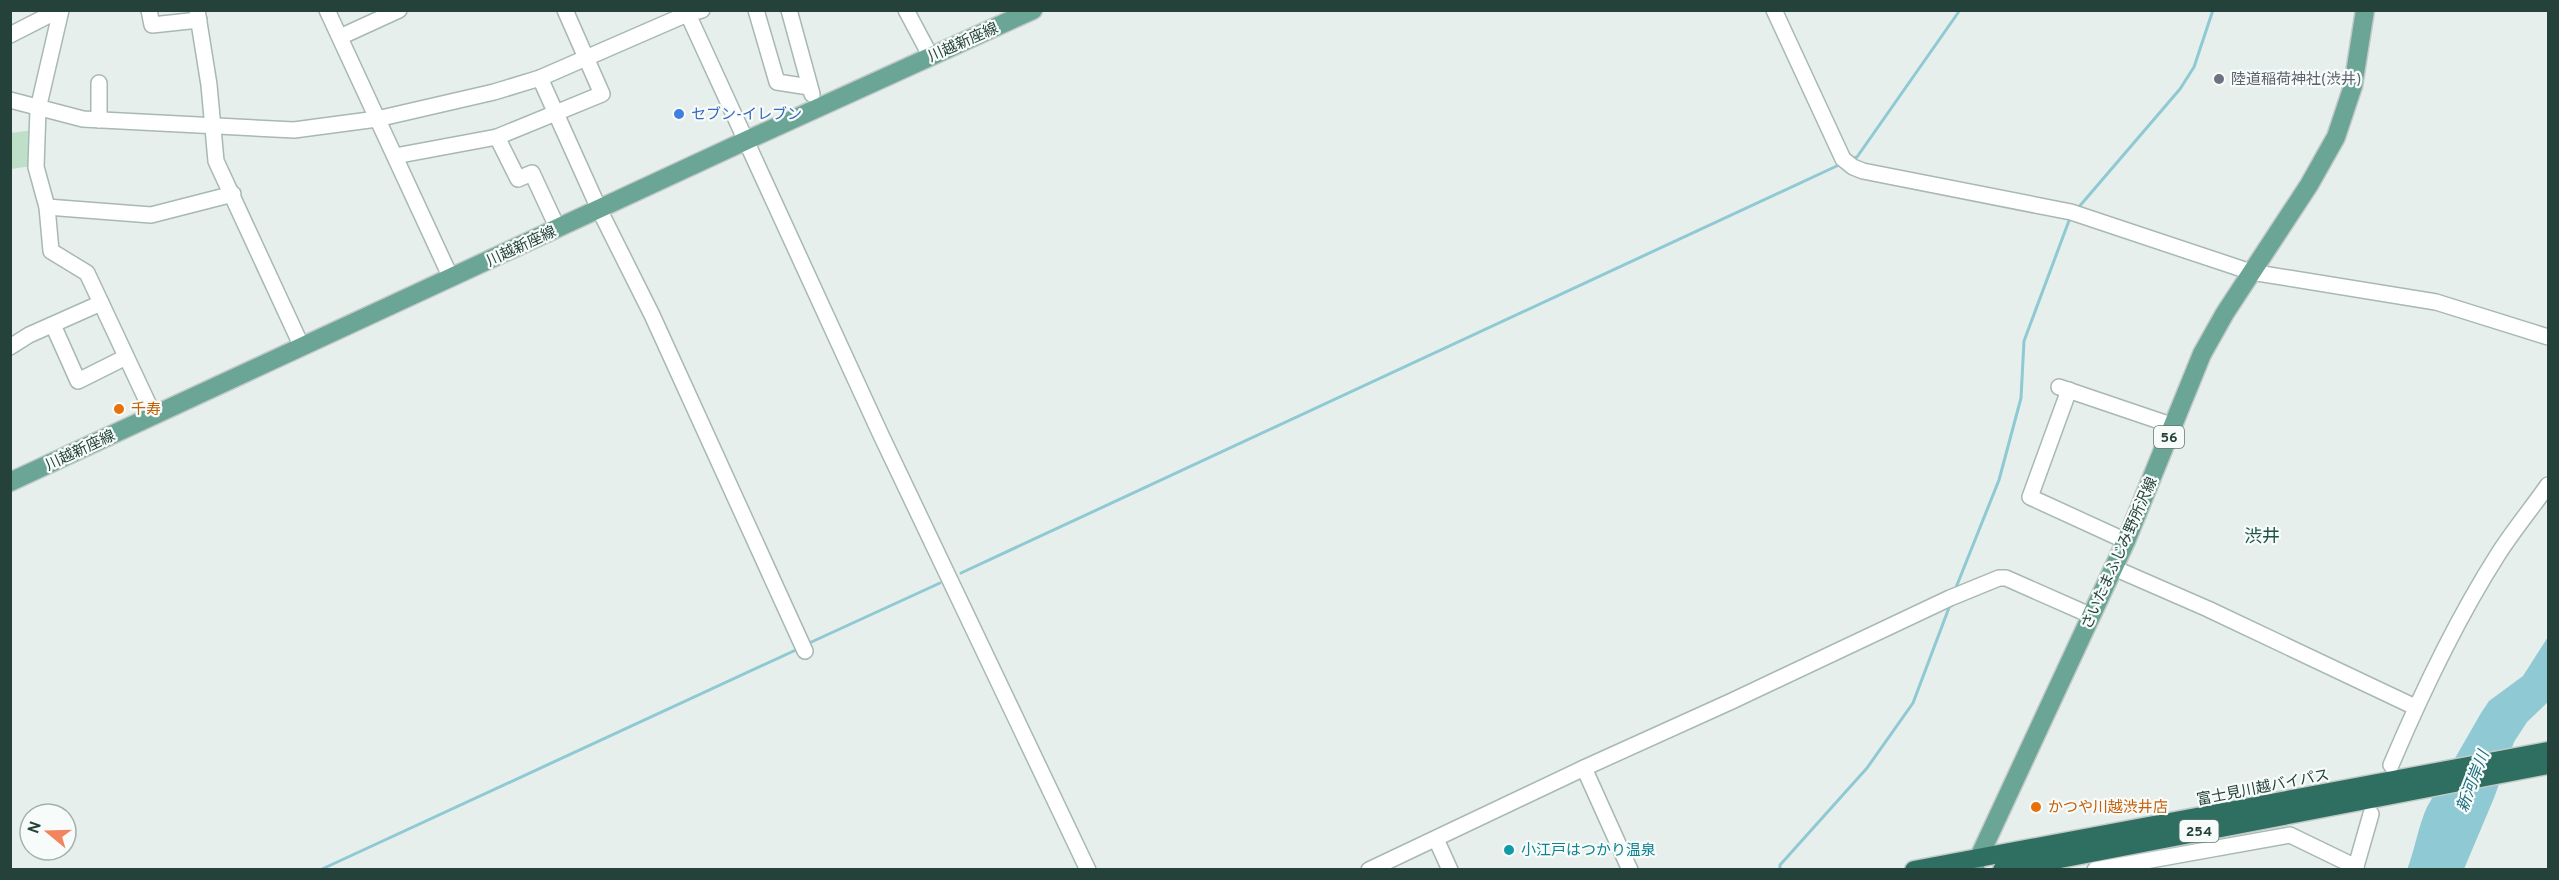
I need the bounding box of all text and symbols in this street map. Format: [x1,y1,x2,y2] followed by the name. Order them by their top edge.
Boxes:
[925,19,1002,67] street label: 川越新座線
[2231,70,2361,90] place label: 陸道稲荷神社(渋井)
[2212,72,2226,86] marker: 陸道稲荷神社(渋井)
[691,106,802,125] place label: セブン-イレブン
[672,107,686,121] marker: セブン-イレブン
[484,223,560,272] street label: 川越新座線
[131,401,161,420] place label: 千寿
[112,402,126,416] marker: 千寿
[2154,426,2184,448] road number: 56
[43,427,119,476] street label: 川越新座線
[2078,475,2163,633] street label: さいたまふじみ野所沢線
[2244,526,2280,549] district label: 渋井
[2453,746,2495,815] water label: 新河岸川
[2195,766,2331,811] street label: 富士見川越バイパス
[2048,798,2168,818] place label: かつや川越渋井店
[2029,800,2043,814] marker: かつや川越渋井店
[18,802,78,862] north arrow
[24,819,47,836] text: N
[2180,820,2218,842] road number: 254
[1521,842,1656,861] place label: 小江戸はつかり温泉
[1502,843,1516,857] marker: 小江戸はつかり温泉

